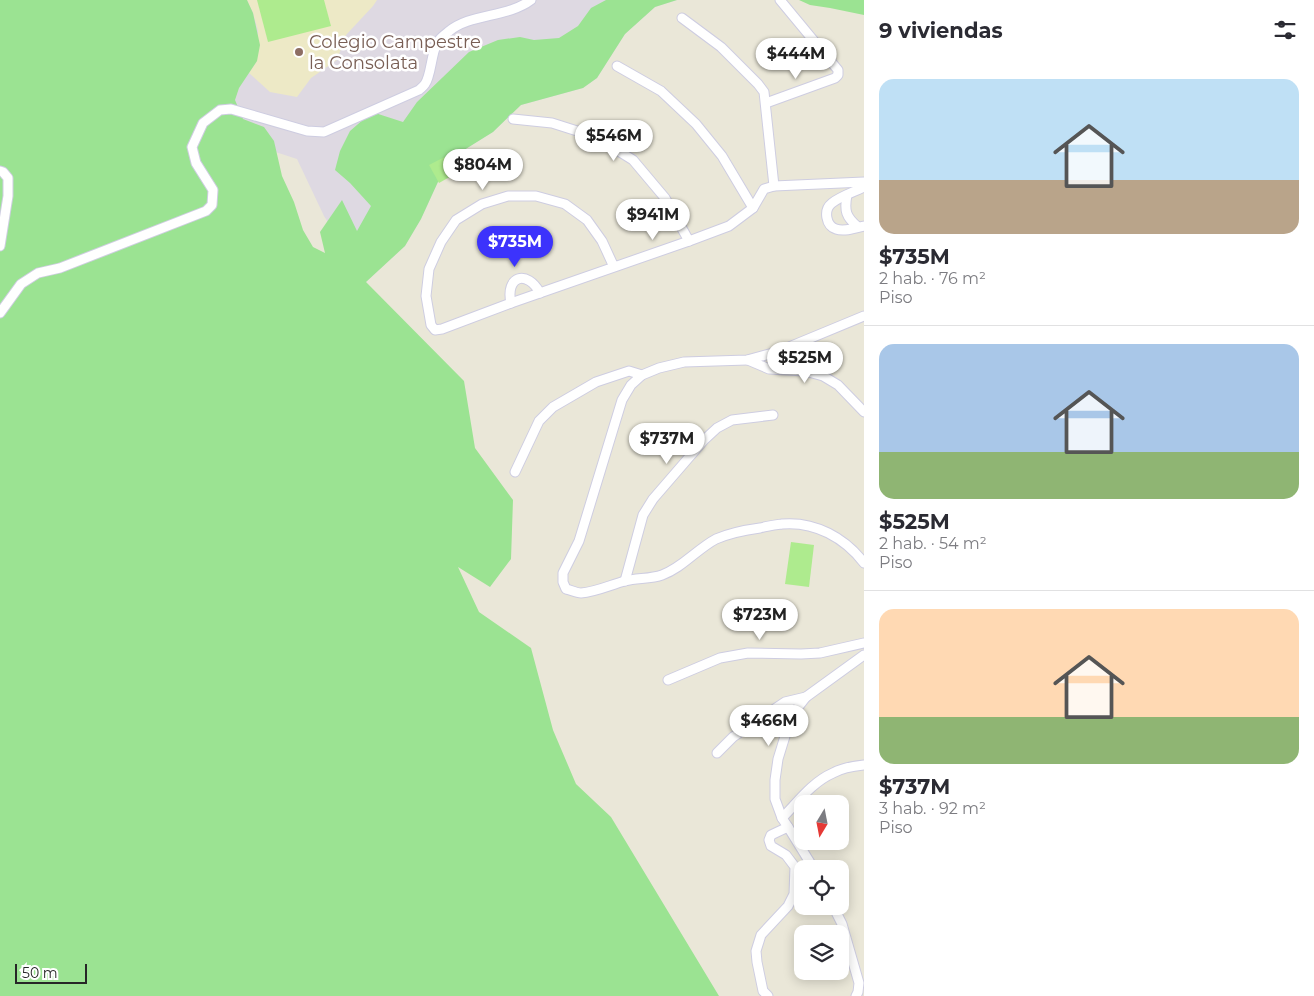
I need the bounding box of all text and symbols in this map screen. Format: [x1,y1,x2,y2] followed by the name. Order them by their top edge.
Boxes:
[1271,16,1299,44] icon: filters
[879,18,1003,43] text: 9 viviendas
[309,31,481,74] place label: Colegio Campestre la Consolata
[761,38,831,80] pin: $444M
[767,44,825,63] text: $444M
[293,46,305,58] marker: Colegio Campestre la Consolata
[1044,111,1134,201] icon: home
[579,120,649,162] pin: $546M
[586,126,642,145] text: $546M
[448,148,518,191] pin: $804M
[454,155,512,174] text: $804M
[618,198,688,241] pin: $941M
[627,205,679,224] text: $941M
[480,226,550,268] pin: $735M
[488,232,542,251] text: $735M
[879,244,950,269] text: $735M
[879,269,986,288] text: 2 hab. · 76 m²
[879,288,913,307] text: Piso
[770,342,840,384] pin: $525M
[778,348,832,367] text: $525M
[1044,377,1134,467] icon: home
[632,422,702,465] pin: $737M
[640,429,694,448] text: $737M
[879,509,950,534] text: $525M
[879,534,987,553] text: 2 hab. · 54 m²
[879,553,913,572] text: Piso
[725,598,795,641] pin: $723M
[733,605,787,624] text: $723M
[1044,642,1134,732] icon: home
[734,704,804,747] pin: $466M
[740,711,798,730] text: $466M
[879,774,950,799] text: $737M
[794,795,849,850] north arrow
[794,795,849,980] map controls
[879,799,986,818] text: 3 hab. · 92 m²
[879,818,913,837] text: Piso
[794,860,849,915] button: locate
[794,925,849,980] button: layers
[15,961,88,984] scale bar
[22,964,58,982] text: 50 m

